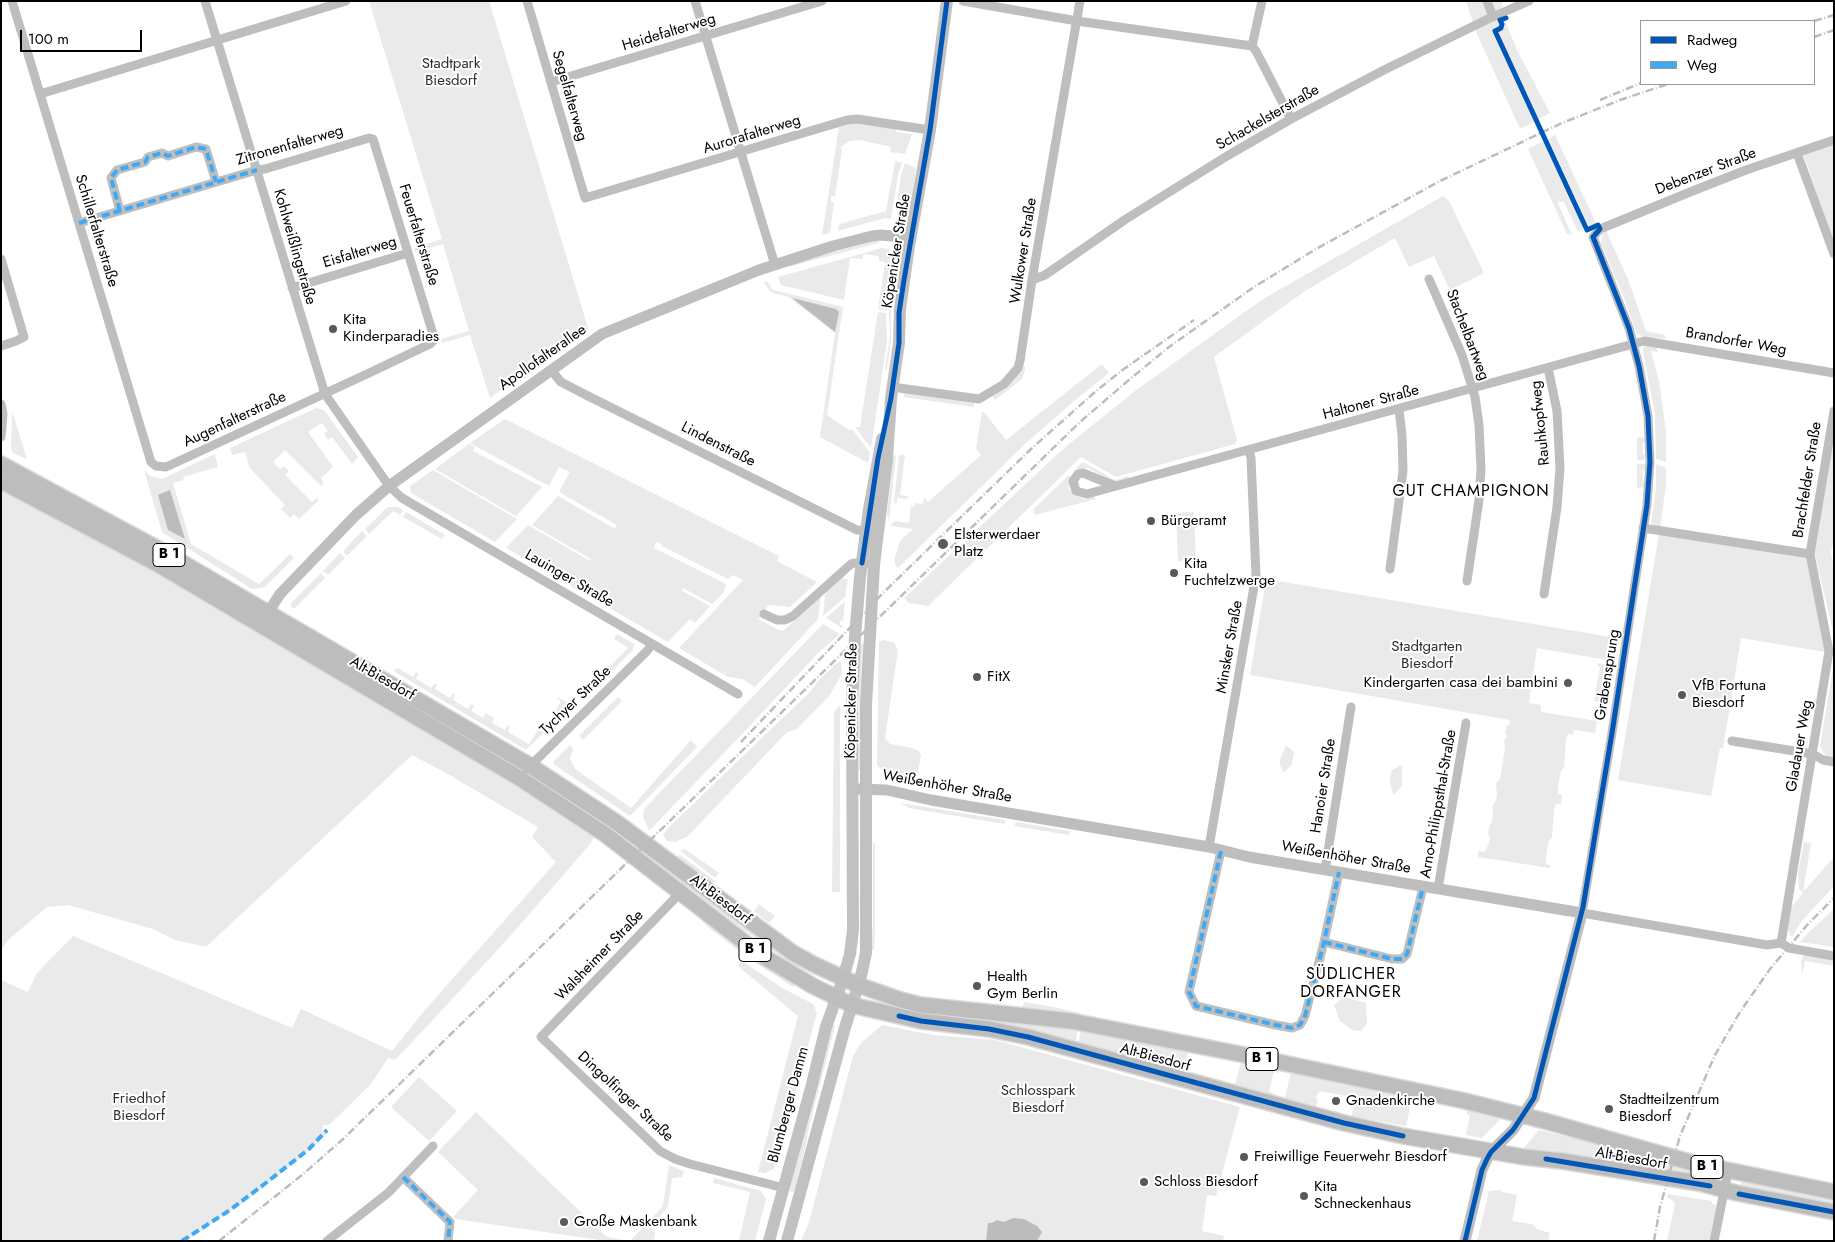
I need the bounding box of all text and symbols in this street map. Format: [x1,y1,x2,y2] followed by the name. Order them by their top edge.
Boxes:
[620,10,718,56] street label: Heidefalterweg
[22,20,145,52] scale bar
[1640,20,1815,85] legend
[28,28,69,50] text: 100 m
[1687,29,1737,51] text: Radweg
[547,48,591,144] street label: Segelfalterweg
[1687,54,1717,76] text: Weg
[422,55,480,90] park label: Stadtpark Biesdorf
[1213,81,1323,155] street label: Schackelsterstraße
[701,112,803,158] street label: Aurorafalterweg
[234,122,346,170] street label: Zitronenfalterweg
[1653,145,1759,199] street label: Debenzer Straße
[70,173,122,289] street label: Schillerfalterstraße
[394,182,442,288] street label: Feuerfalterstraße
[269,187,319,307] street label: Kohlweißlingstraße
[879,193,915,309] street label: Köpenicker Straße
[1007,197,1041,305] street label: Wulkower Straße
[321,233,399,273] street label: Eisfalterweg
[1441,287,1493,383] street label: Stachelbartweg
[343,311,439,346] place label: Kita Kinderparadies
[496,321,590,395] street label: Apollofalterallee
[327,323,339,335] marker: Kita Kinderparadies
[1684,324,1788,360] street label: Brandorfer Weg
[1528,380,1554,466] street label: Rauhkopfweg
[1321,382,1421,424] street label: Haltoner Straße
[181,388,289,452] street label: Augenfalterstraße
[678,419,758,471] street label: Lindenstraße
[1790,421,1826,539] street label: Brachfelder Straße
[1391,482,1551,502] district label: GUT CHAMPIGNON
[1161,512,1226,530] place label: Bürgeramt
[1145,515,1157,527] marker: Bürgeramt
[954,526,1040,561] place label: Elsterwerdaer Platz
[936,537,950,551] marker: Elsterwerdaer Platz
[153,544,185,566] road number: B 1
[521,546,617,612] street label: Lauinger Straße
[1184,555,1275,590] place label: Kita Fuchtelzwerge
[1168,567,1180,579] marker: Kita Fuchtelzwerge
[1213,599,1247,695] street label: Minsker Straße
[1592,628,1624,722] street label: Grabensprung
[1391,638,1463,673] park label: Stadtgarten Biesdorf
[842,643,862,759] street label: Köpenicker Straße
[346,653,418,705] street label: Alt-Biesdorf
[537,663,615,739] street label: Tychyer Straße
[987,668,1010,686] place label: FitX
[971,671,983,683] marker: FitX
[1363,674,1558,692] place label: Kindergarten casa dei bambini
[1562,677,1574,689] marker: Kindergarten casa dei bambini
[1692,677,1766,712] place label: VfB Fortuna Biesdorf
[1676,689,1688,701] marker: VfB Fortuna Biesdorf
[1783,699,1817,793] street label: Gladauer Weg
[1417,728,1461,880] street label: Arno-Philippsthal-Straße
[1308,737,1340,835] street label: Hanoier Straße
[881,767,1013,807] street label: Weißenhöher Straße
[1280,838,1412,878] street label: Weißenhöher Straße
[686,871,754,929] street label: Alt-Biesdorf
[552,907,648,1005] street label: Walsheimer Straße
[739,938,771,962] road number: B 1
[1299,965,1403,1003] district label: SÜDLICHER DORFANGER
[987,968,1058,1003] place label: Health Gym Berlin
[971,980,983,992] marker: Health Gym Berlin
[1118,1040,1192,1076] street label: Alt-Biesdorf
[765,1045,813,1165] street label: Blumberger Damm
[573,1048,677,1146] street label: Dingolfinger Straße
[1246,1048,1278,1070] road number: B 1
[1001,1082,1075,1117] park label: Schlosspark Biesdorf
[113,1090,165,1125] park label: Friedhof Biesdorf
[1619,1091,1719,1126] place label: Stadtteilzentrum Biesdorf
[1346,1092,1435,1110] place label: Gnadenkirche
[1330,1095,1342,1107] marker: Gnadenkirche
[1603,1103,1615,1115] marker: Stadtteilzentrum Biesdorf
[1594,1144,1668,1174] street label: Alt-Biesdorf
[1254,1148,1447,1166] place label: Freiwillige Feuerwehr Biesdorf
[1238,1151,1250,1163] marker: Freiwillige Feuerwehr Biesdorf
[1691,1156,1723,1178] road number: B 1
[1154,1173,1258,1191] place label: Schloss Biesdorf
[1138,1176,1150,1188] marker: Schloss Biesdorf
[1314,1178,1411,1213] place label: Kita Schneckenhaus
[1298,1190,1310,1202] marker: Kita Schneckenhaus
[574,1213,697,1231] place label: Große Maskenbank
[558,1216,570,1228] marker: Große Maskenbank

